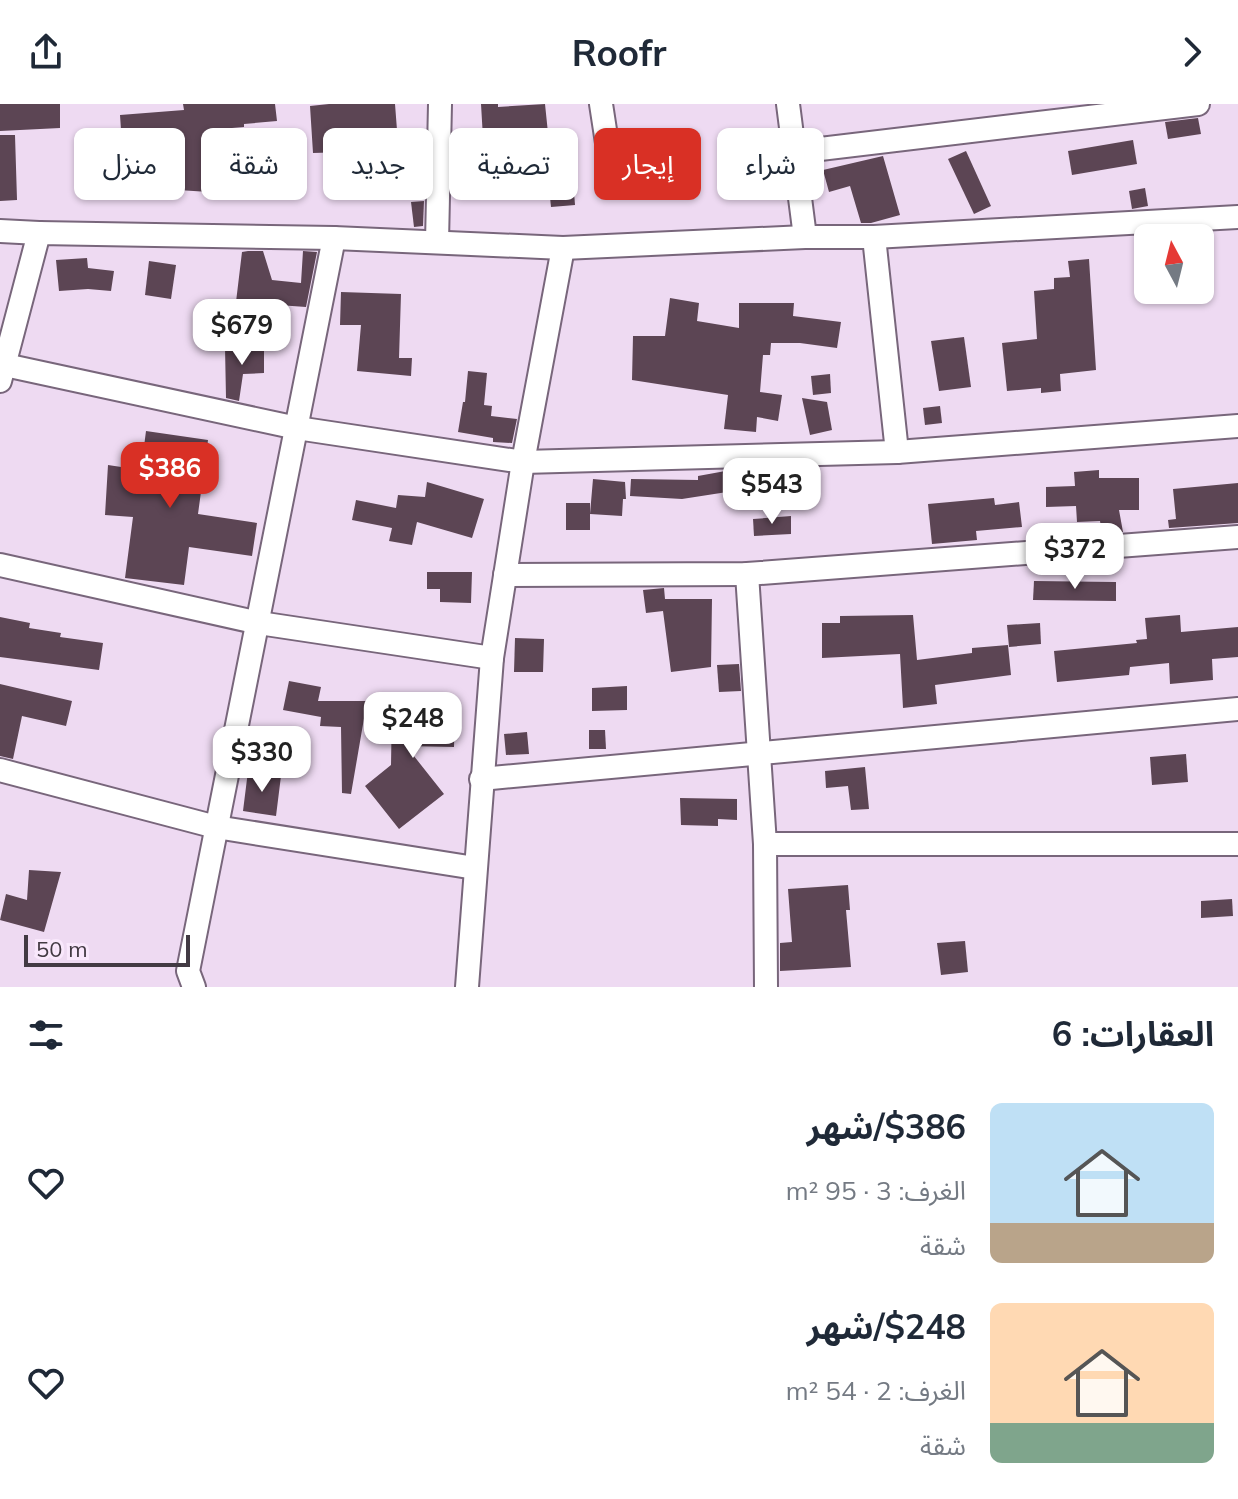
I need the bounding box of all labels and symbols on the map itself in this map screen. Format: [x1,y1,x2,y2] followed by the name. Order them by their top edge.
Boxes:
[1134,224,1214,304] north arrow
[195,299,289,367] pin: $679
[123,442,217,510] pin: $386
[725,458,819,526] pin: $543
[1028,523,1122,591] pin: $372
[366,692,460,760] pin: $248
[215,726,309,794] pin: $330
[24,931,190,967] scale bar

